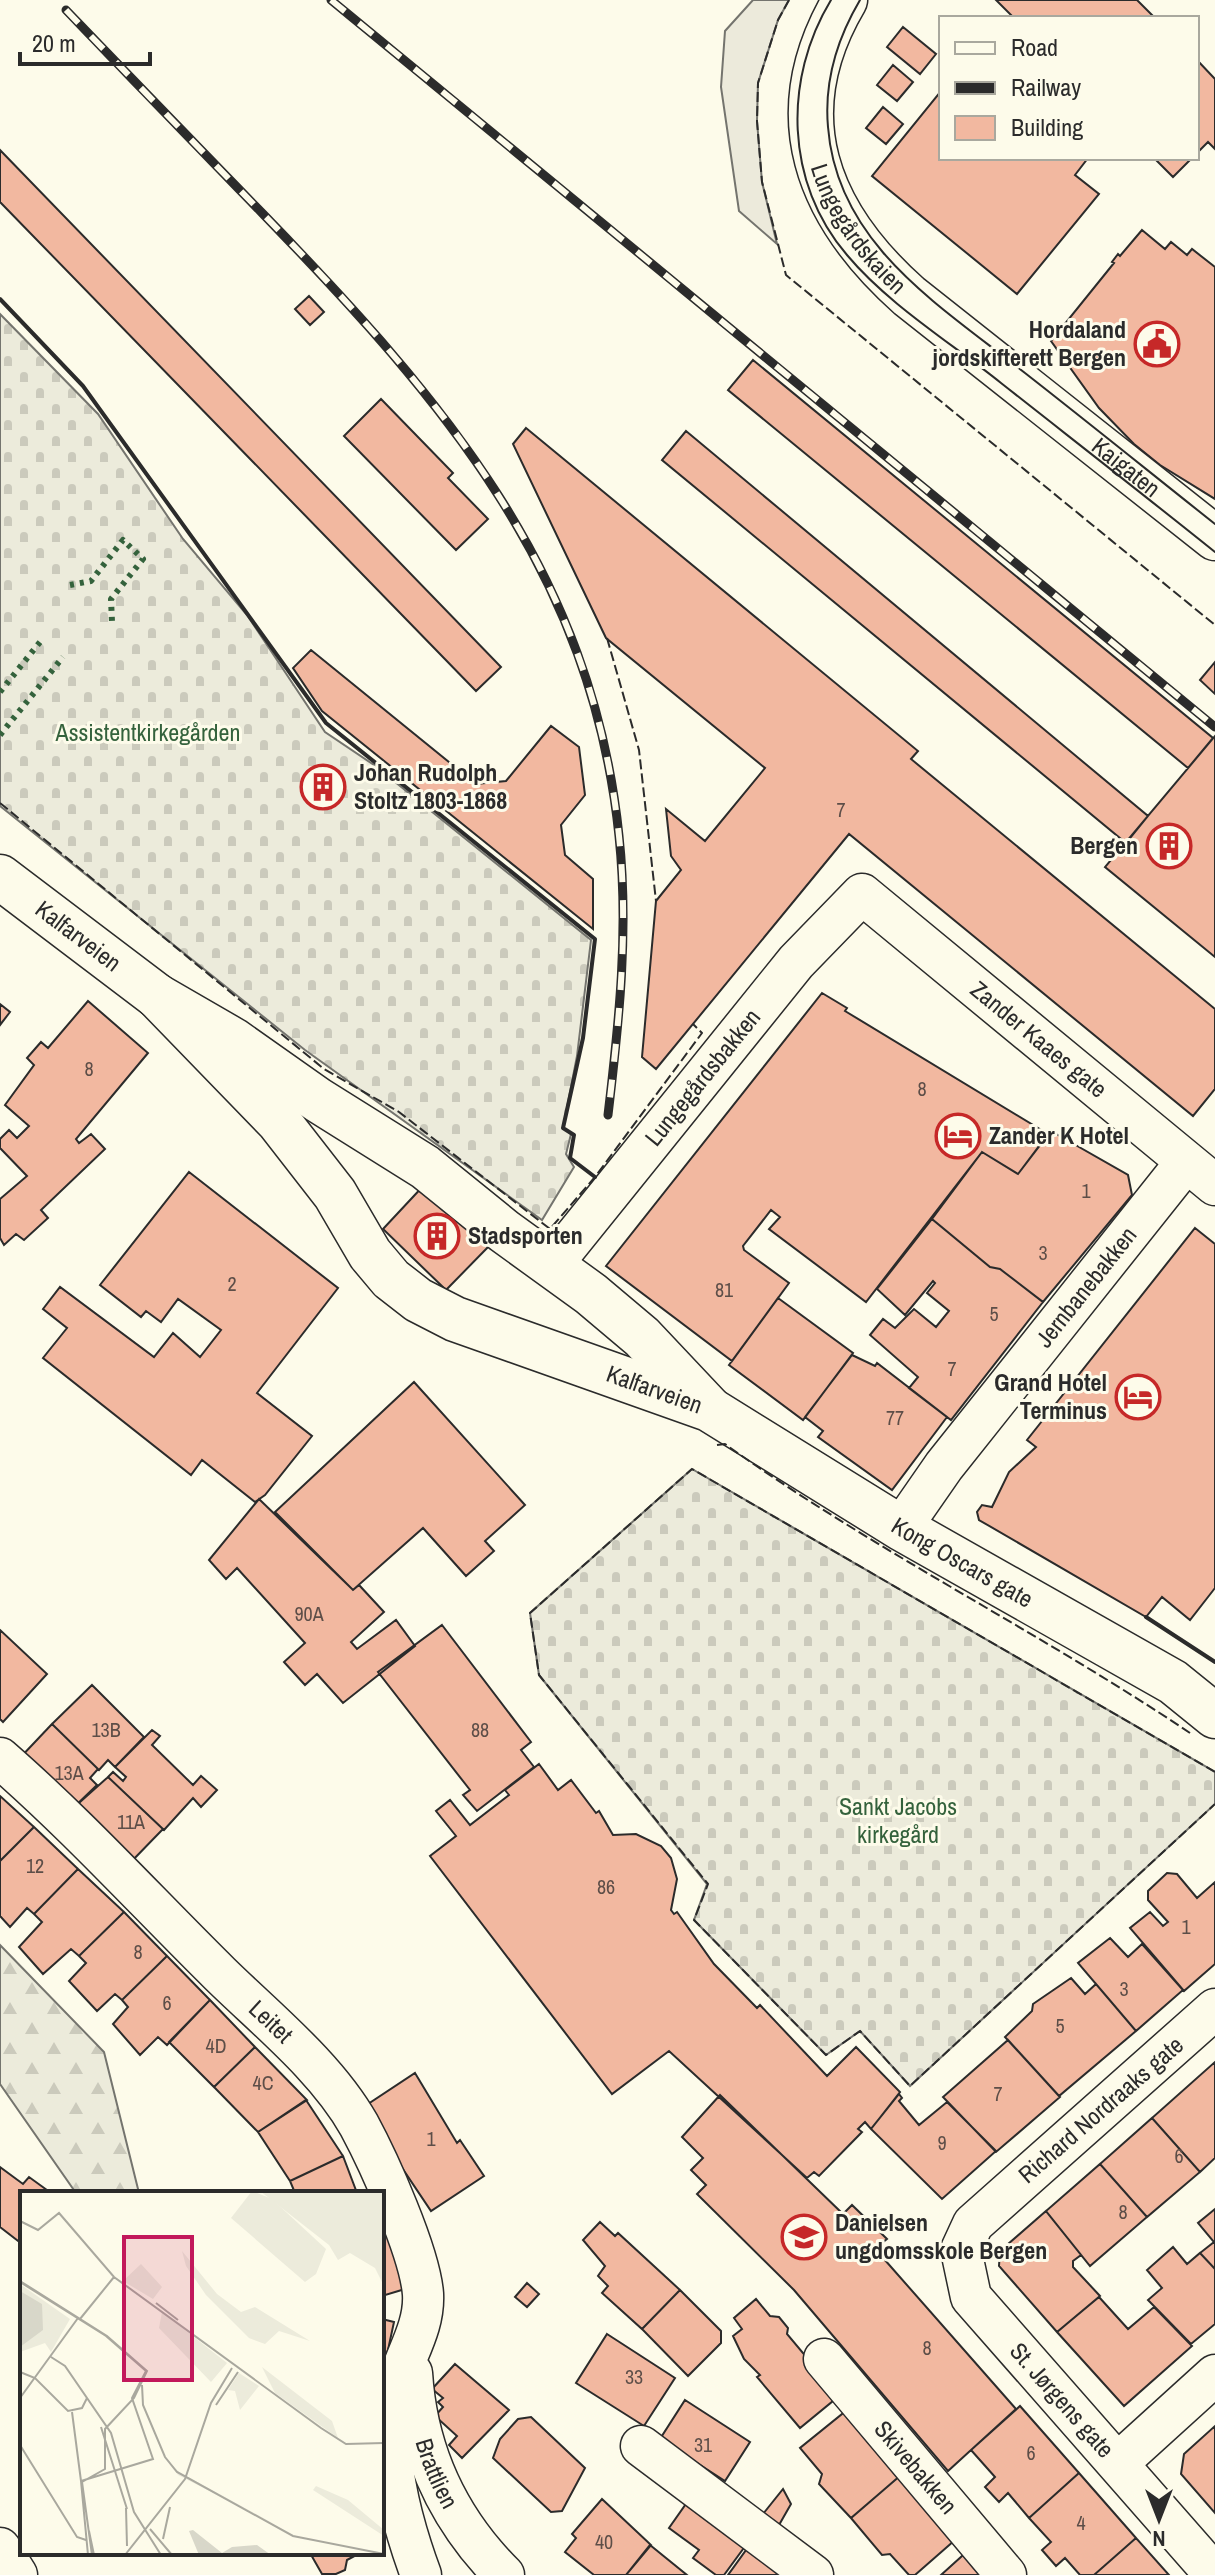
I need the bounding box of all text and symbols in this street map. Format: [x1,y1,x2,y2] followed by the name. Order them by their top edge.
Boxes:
[20,16,150,66] scale bar
[939,16,1199,160] legend
[32,27,76,59] text: 20 m
[1011,31,1058,63] text: Road
[1011,71,1081,103] text: Railway
[1011,111,1083,143] text: Building
[804,160,914,301] street label: Lungegårdskaien
[931,313,1126,373] place label: Hordaland jordskifterett Bergen
[1133,320,1181,368] public building icon: Hordaland jordskifterett Bergen
[1086,430,1167,504] street label: Kaigaten
[55,716,240,748] park label: Assistentkirkegården
[354,756,507,816] place label: Johan Rudolph Stoltz 1803-1868
[299,763,347,811] building icon: Johan Rudolph Stoltz 1803-1868
[836,796,846,823] house number: 7
[1145,822,1193,870] building icon: Bergen
[1070,829,1138,861] place label: Bergen
[29,893,128,978] street label: Kalfarveien
[964,973,1114,1104] street label: Zander Kaaes gate
[637,1002,767,1152] street label: Lungegårdsbakken
[84,1055,94,1082] house number: 8
[917,1075,927,1102] house number: 8
[934,1112,982,1160] hotel icon: Zander K Hotel
[989,1119,1129,1151] place label: Zander K Hotel
[1081,1177,1091,1204] house number: 1
[413,1212,461,1260] building icon: Stadsporten
[468,1219,583,1251] place label: Stadsporten
[1028,1220,1143,1353] street label: Jernbanebakken
[1038,1239,1048,1266] house number: 3
[227,1270,237,1297] house number: 2
[715,1276,733,1303] house number: 81
[989,1300,999,1327] house number: 5
[947,1355,957,1382] house number: 7
[602,1357,707,1420] street label: Kalfarveien
[994,1366,1107,1426] place label: Grand Hotel Terminus
[1114,1373,1162,1421] hotel icon: Grand Hotel Terminus
[886,1404,904,1431] house number: 77
[886,1509,1039,1614] street label: Kong Oscars gate
[294,1600,324,1627] house number: 90A
[91,1716,121,1743] house number: 13B
[471,1716,489,1743] house number: 88
[54,1759,84,1786] house number: 13A
[839,1790,957,1850] park label: Sankt Jacobs kirkegård
[117,1808,145,1835] house number: 11A
[26,1852,44,1879] house number: 12
[597,1873,615,1900] house number: 86
[1181,1913,1191,1940] house number: 1
[133,1938,143,1965] house number: 8
[1119,1975,1129,2002] house number: 3
[162,1989,172,2016] house number: 6
[242,1992,301,2050] street label: Leitet
[1055,2012,1065,2039] house number: 5
[1011,2029,1190,2190] street label: Richard Nordraaks gate
[206,2032,226,2059] house number: 4D
[253,2069,274,2096] house number: 4C
[993,2080,1003,2107] house number: 7
[426,2125,436,2152] house number: 1
[937,2129,947,2156] house number: 9
[1174,2142,1184,2169] house number: 6
[20,2191,384,2555] inset map
[1118,2198,1128,2225] house number: 8
[835,2206,1047,2266] place label: Danielsen ungdomsskole Bergen
[780,2213,828,2261] school or university icon: Danielsen ungdomsskole Bergen
[922,2334,932,2361] house number: 8
[1003,2335,1122,2464] street label: St. Jørgens gate
[625,2363,643,2390] house number: 33
[868,2414,965,2520] street label: Skivebakken
[694,2431,712,2458] house number: 31
[409,2434,466,2514] street label: Brattlien
[1026,2439,1036,2466] house number: 6
[1119,2479,1199,2559] north arrow
[1076,2509,1086,2536] house number: 4
[1152,2524,1166,2554] text: N
[595,2528,613,2555] house number: 40

